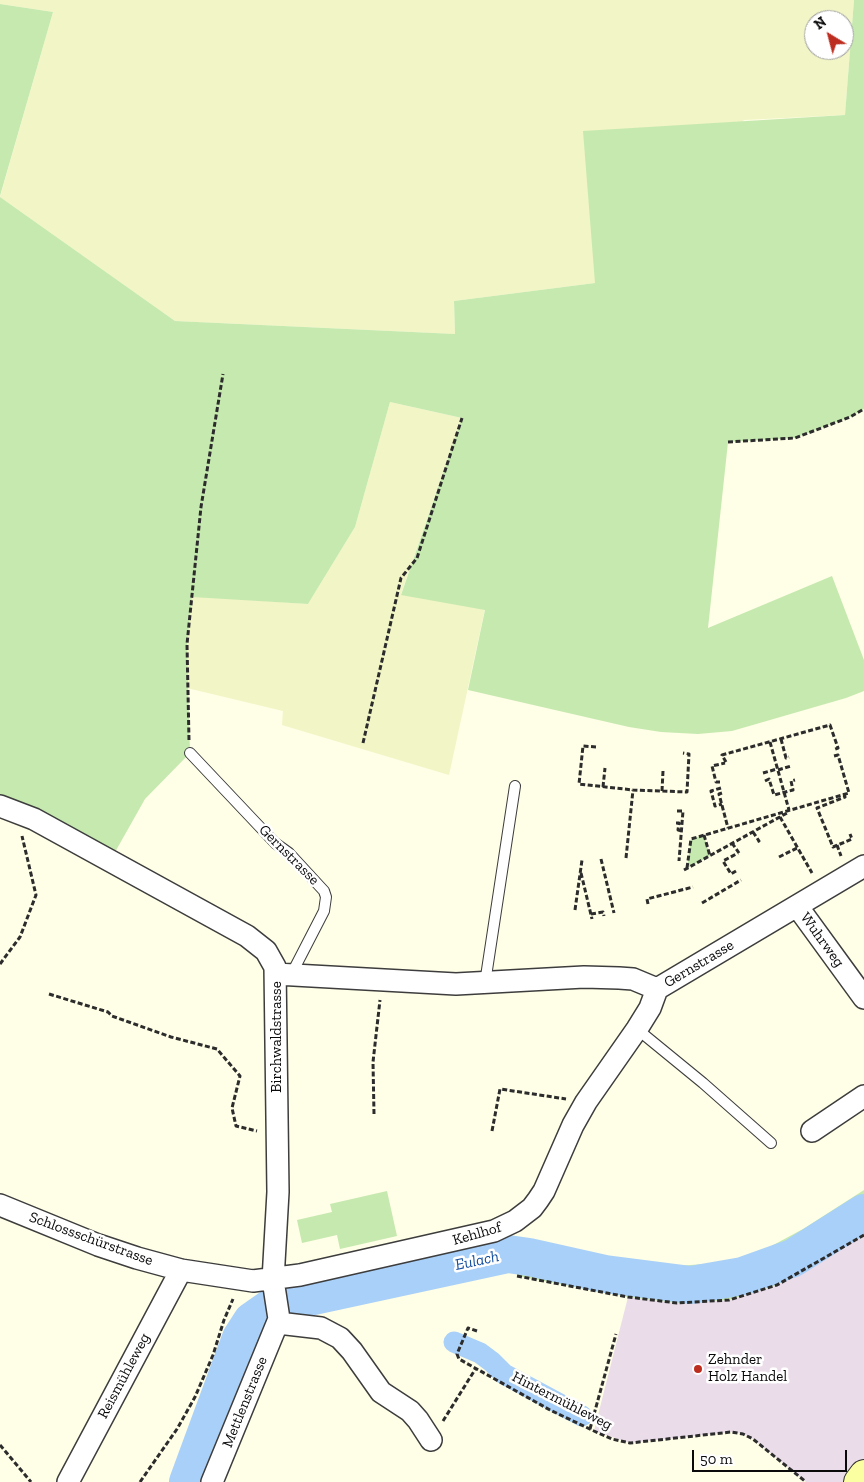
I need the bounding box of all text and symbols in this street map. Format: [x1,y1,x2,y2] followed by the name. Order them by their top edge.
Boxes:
[804,10,854,60] north arrow
[811,13,830,33] text: N
[255,821,323,889] street label: Gernstrasse
[796,909,848,971] street label: Wuhrweg
[661,936,737,992] street label: Gernstrasse
[268,981,286,1093] street label: Birchwaldstrasse
[27,1208,155,1270] street label: Schlossschürstrasse
[451,1219,503,1249] street label: Kehlhof
[453,1247,501,1275] water label: Eulach
[94,1330,154,1422] street label: Reismühleweg
[708,1351,787,1386] place label: Zehnder Holz Handel
[219,1354,271,1450] street label: Mettlenstrasse
[692,1363,704,1375] marker: Zehnder Holz Handel
[509,1368,615,1434] street label: Hintermühleweg
[694,1440,849,1472] scale bar
[700,1450,733,1468] text: 50 m

